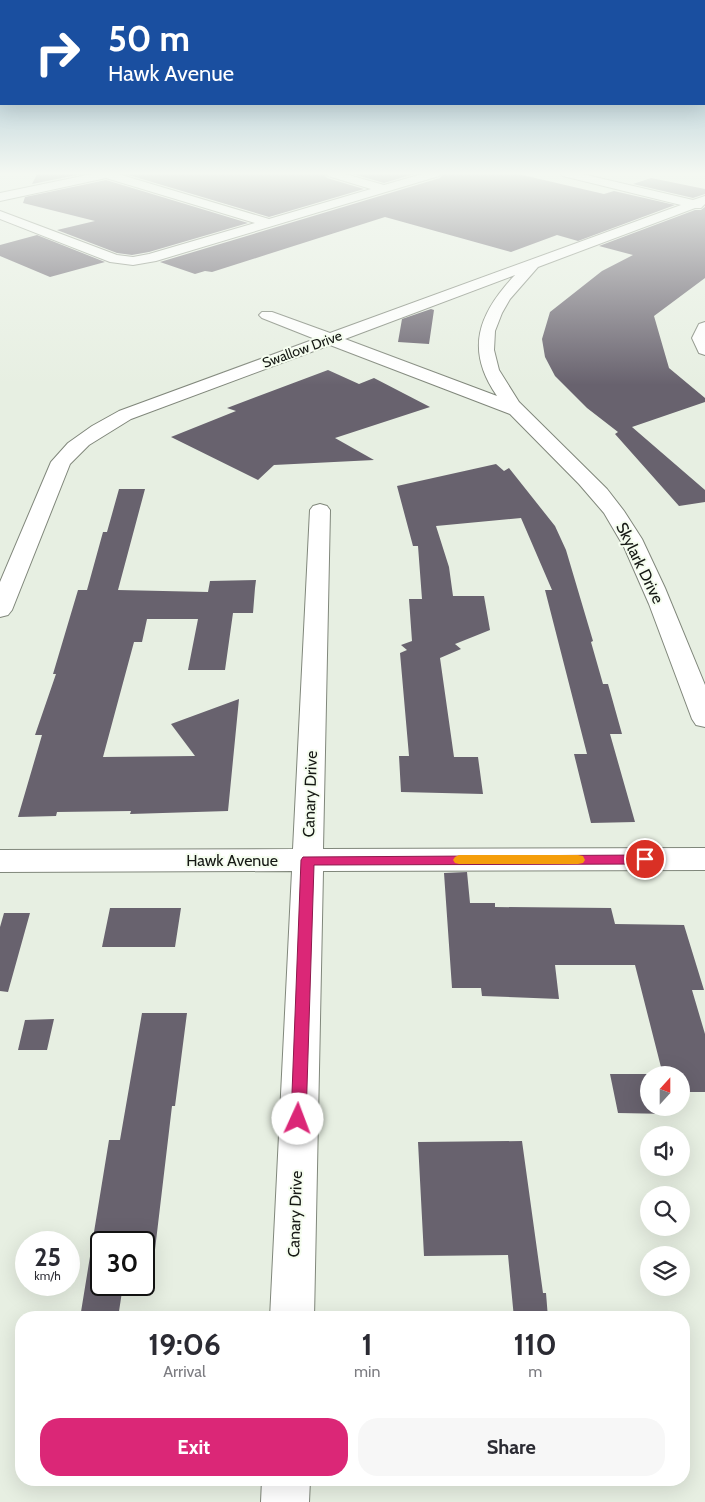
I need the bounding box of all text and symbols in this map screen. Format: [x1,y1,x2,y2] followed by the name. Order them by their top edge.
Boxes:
[108,17,190,60] text: 50 m
[25,20,90,85] icon: right
[108,60,234,87] text: Hawk Avenue
[260,326,344,372] street label: Swallow Drive
[612,519,668,607] street label: Skylark Drive
[299,750,321,838] street label: Canary Drive
[624,838,666,880] pin
[631,845,659,873] icon: arrive
[186,851,278,870] street label: Hawk Avenue
[640,1066,690,1116] north arrow
[640,1066,690,1296] map controls
[271,1092,323,1144] position arrow
[640,1126,690,1176] button: sound
[284,1170,306,1258] street label: Canary Drive
[640,1186,690,1236] button: search
[90,1231,155,1296] speed limit sign: 30
[34,1242,61,1272] text: 25
[640,1246,690,1296] button: layers
[34,1268,61,1283] text: km/h
[148,1326,221,1363] text: 19:06
[362,1326,373,1363] text: 1
[513,1326,557,1363] text: 110
[163,1362,206,1381] text: Arrival
[354,1362,380,1381] text: min
[528,1362,542,1381] text: m
[40,1418,348,1476] button: Exit
[358,1418,665,1476] button: Share

